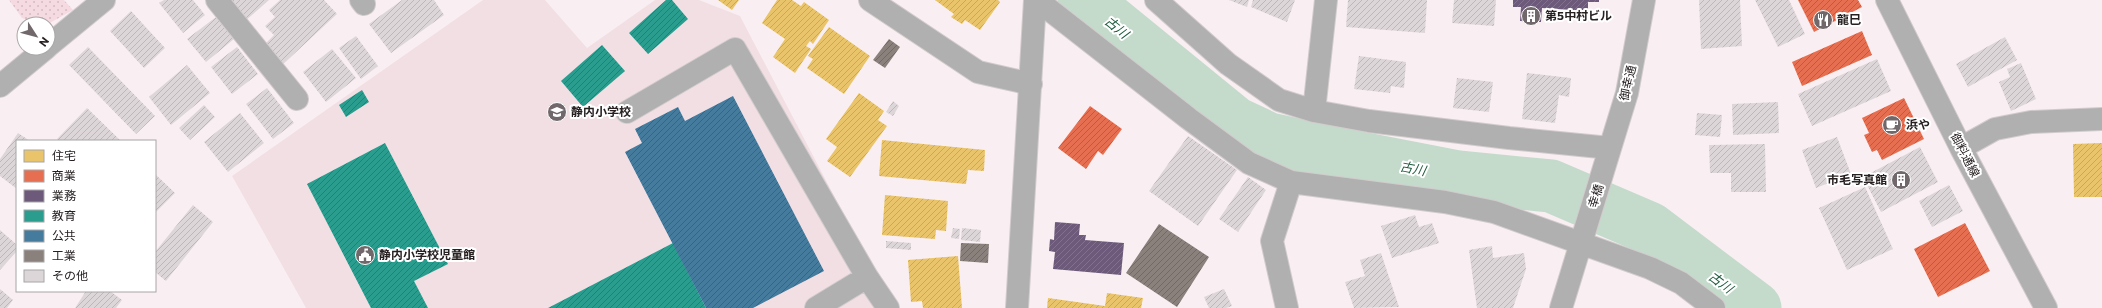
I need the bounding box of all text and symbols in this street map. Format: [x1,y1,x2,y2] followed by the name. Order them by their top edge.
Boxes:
[1520,5,1542,27] building icon: 第5中村ビル
[1545,8,1612,22] place label: 第5中村ビル
[1812,9,1834,31] restaurant icon: 龍巳
[1837,12,1861,26] place label: 龍巳
[1102,13,1134,43] water label: 古川
[16,16,56,56] north arrow
[37,35,52,49] text: N
[1616,64,1638,102] street label: 御幸通
[546,101,568,123] school or university icon: 静内小学校
[571,104,631,118] place label: 静内小学校
[1881,114,1903,136] cafe icon: 浜や
[1906,117,1930,131] place label: 浜や
[1949,130,1983,179] street label: 御料通線
[16,140,156,292] legend
[52,148,76,162] text: 住宅
[1399,158,1429,179] water label: 古川
[52,168,76,182] text: 商業
[1890,169,1912,191] building icon: 市毛写真館
[1827,172,1887,186] place label: 市毛写真館
[1585,182,1605,209] street label: 幸橋
[52,188,76,202] text: 業務
[52,208,76,222] text: 教育
[52,228,76,242] text: 公共
[354,244,376,266] public building icon: 静内小学校児童館
[379,247,475,261] place label: 静内小学校児童館
[52,248,76,262] text: 工業
[52,268,88,282] text: その他
[1706,268,1738,297] water label: 古川

